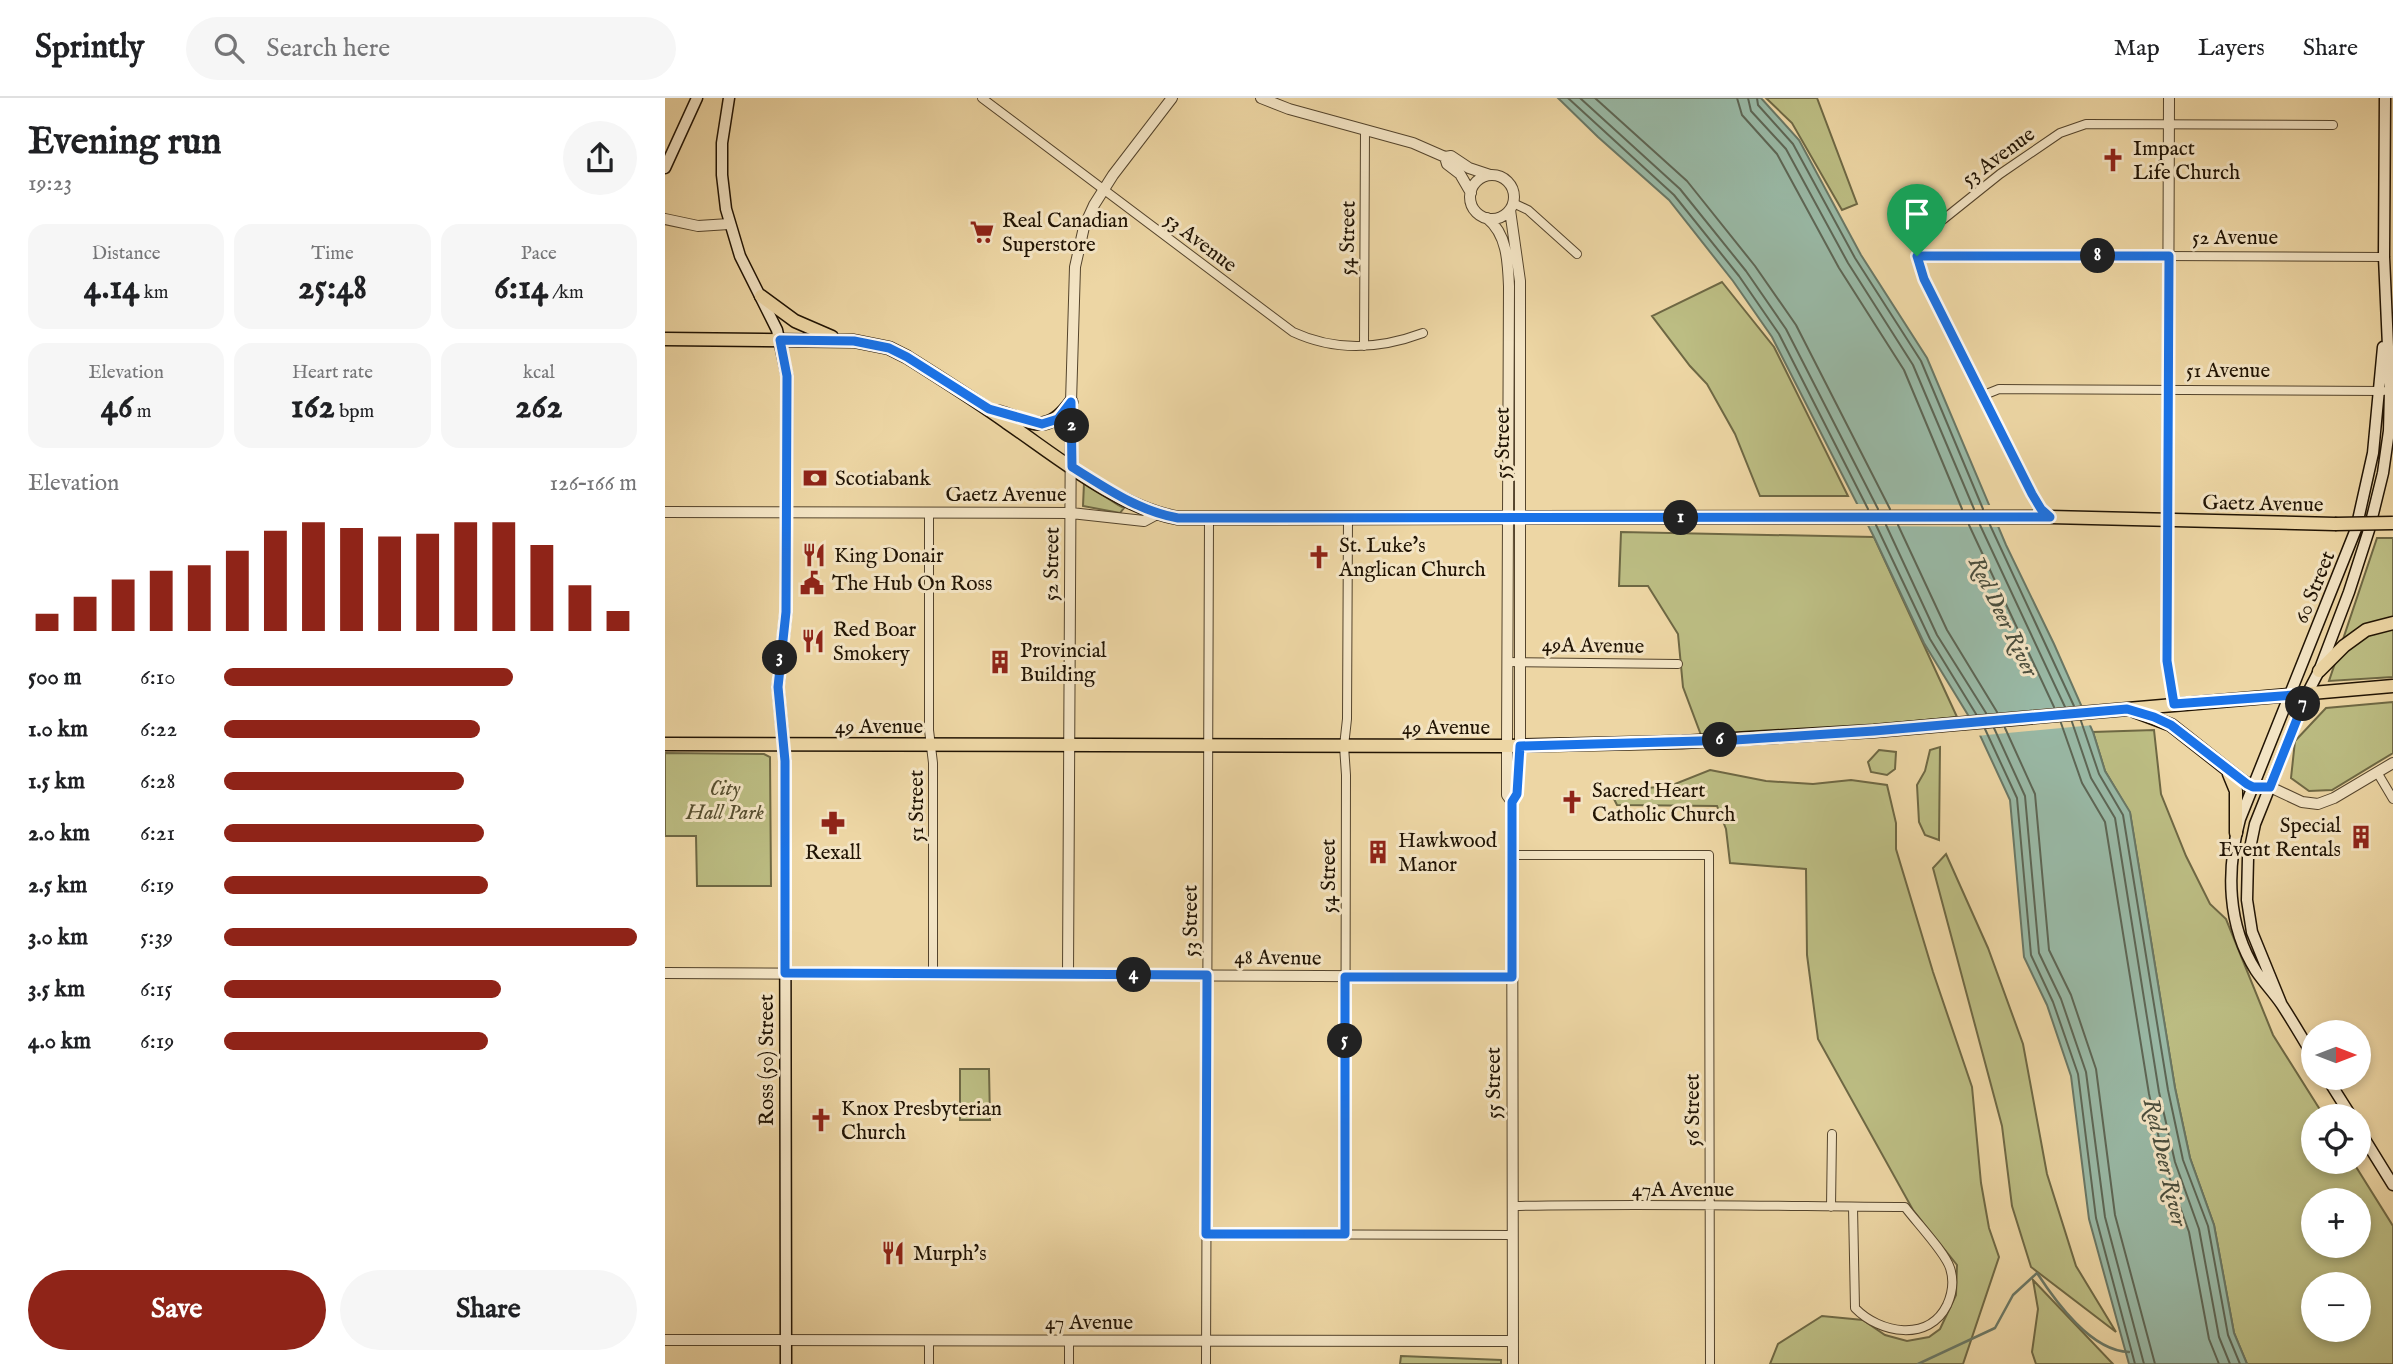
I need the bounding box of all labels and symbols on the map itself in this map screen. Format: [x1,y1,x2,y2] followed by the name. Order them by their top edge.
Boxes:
[1957,121,2041,193] street label: 53 Avenue
[2133,136,2240,187] place label: Impact Life Church
[2099,146,2127,174] church icon: Impact Life Church
[1887,184,1947,256] pin
[1334,201,1363,276] street label: 54 Street
[1158,207,1242,280] street label: 53 Avenue
[1002,208,1128,259] place label: Real Canadian Superstore
[968,218,996,246] supermarket icon: Real Canadian Superstore
[2192,225,2278,252] street label: 52 Avenue
[2081,238,2115,274] pin: 8
[2186,358,2270,385] street label: 51 Avenue
[1490,407,1517,479] street label: 55 Street
[1055,408,1089,444] pin: 2
[801,464,829,492] bank icon: Scotiabank
[835,466,931,493] place label: Scotiabank
[945,482,1067,509] street label: Gaetz Avenue
[2202,490,2324,519] street label: Gaetz Avenue
[1663,500,1699,536] pin: 1
[1038,527,1067,601] street label: 52 Street
[1338,533,1486,584] place label: St. Luke's Anglican Church
[800,541,828,569] restaurant icon: King Donair
[834,543,944,570] place label: King Donair
[1305,543,1333,571] church icon: St. Luke's Anglican Church
[2289,547,2342,628] street label: 60 Street
[1961,552,2045,683] water label: Red Deer River
[798,569,826,597] public building icon: The Hub On Ross
[832,571,992,598] place label: The Hub On Ross
[833,617,917,668] place label: Red Boar Smokery
[799,627,827,655] restaurant icon: Red Boar Smokery
[1542,632,1645,661] street label: 49A Avenue
[1020,638,1107,689] place label: Provincial Building
[762,640,797,676] pin: 3
[986,648,1014,676] building icon: Provincial Building
[2285,686,2321,722] pin: 7
[835,714,923,741] street label: 49 Avenue
[1402,715,1490,742] street label: 49 Avenue
[1703,722,1737,758] pin: 6
[904,770,931,842] street label: 51 Street
[685,776,764,827] park label: City Hall Park
[1592,778,1735,829] place label: Sacred Heart Catholic Church
[1558,788,1586,816] church icon: Sacred Heart Catholic Church
[819,809,847,837] pharmacy icon: Rexall
[2219,813,2341,864] place label: Special Event Rentals
[2347,823,2375,851] building icon: Special Event Rentals
[1398,828,1498,879] place label: Hawkwood Manor
[1364,838,1392,866] building icon: Hawkwood Manor
[1316,839,1343,913] street label: 54 Street
[805,840,861,867] place label: Rexall
[1178,885,1205,957] street label: 53 Street
[1234,944,1322,973] street label: 48 Avenue
[1117,958,1151,992] pin: 4
[754,994,781,1126] street label: Ross (50) Street
[2301,1020,2371,1090] north arrow
[1327,1024,1363,1058] pin: 5
[1481,1047,1508,1119] street label: 55 Street
[1680,1073,1707,1147] street label: 56 Street
[841,1096,1002,1147] place label: Knox Presbyterian Church
[2136,1096,2194,1230] water label: Red Deer River
[807,1106,835,1134] church icon: Knox Presbyterian Church
[1632,1177,1735,1204] street label: 47A Avenue
[879,1239,907,1267] restaurant icon: Murph's
[913,1241,987,1268] place label: Murph's
[1045,1310,1133,1337] street label: 47 Avenue

